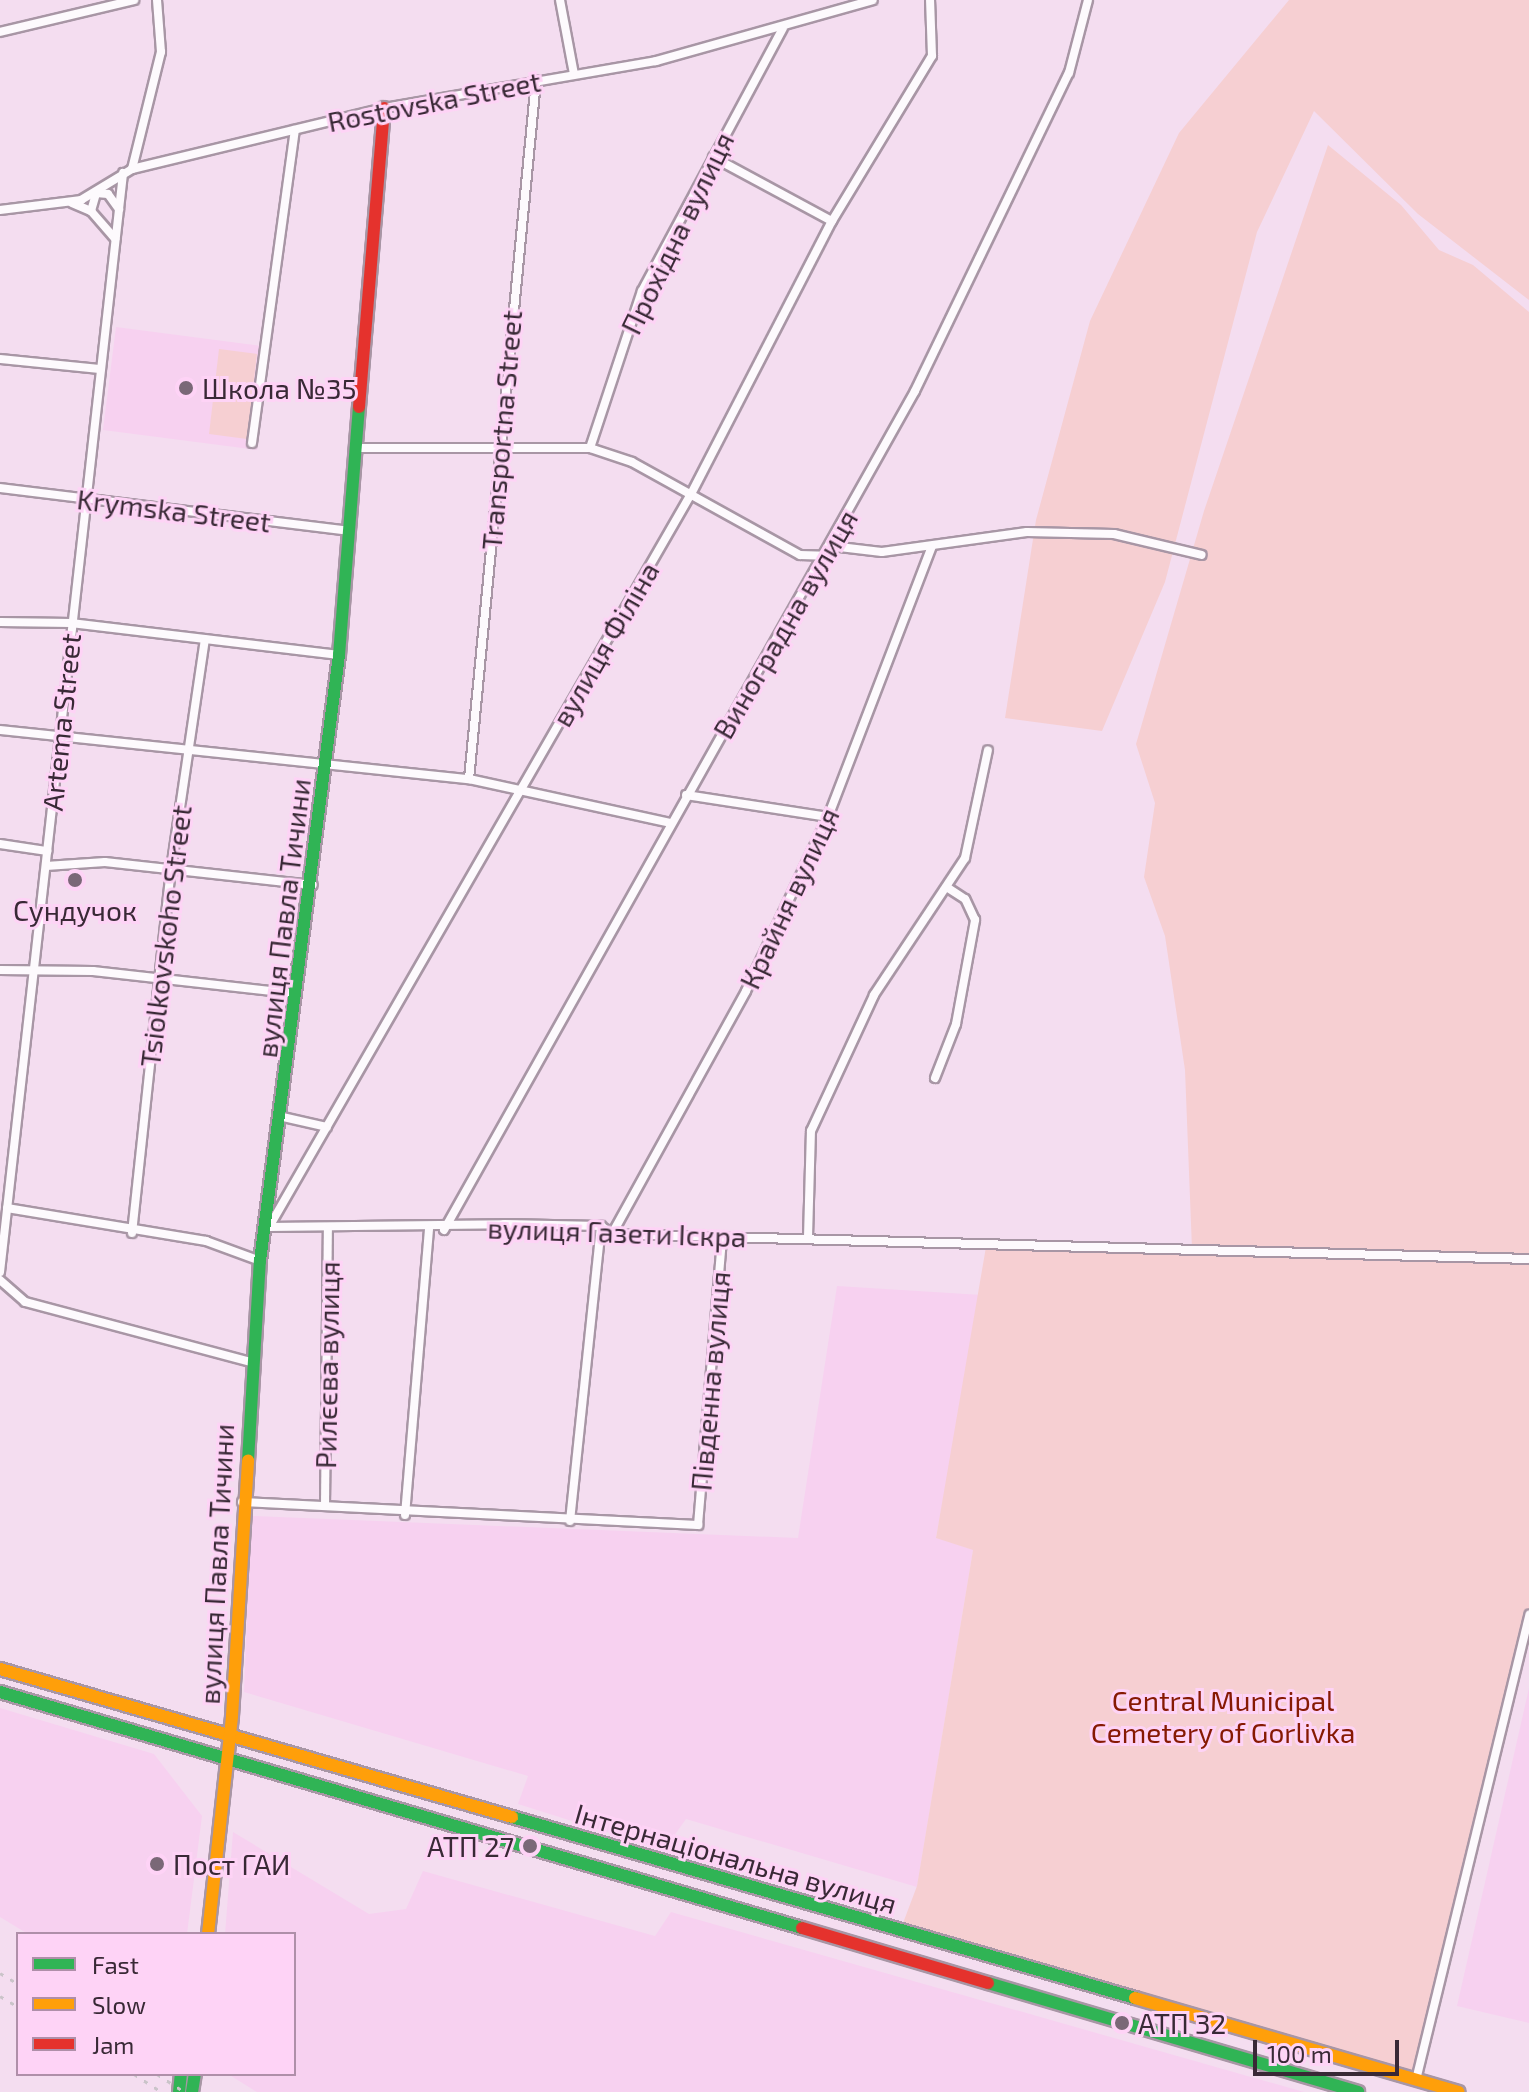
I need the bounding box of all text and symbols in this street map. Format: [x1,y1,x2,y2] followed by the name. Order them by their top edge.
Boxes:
[325,64,543,138] street label: Rostovska Street
[614,127,740,339] street label: Прохідна вулиця
[474,309,528,551] street label: Transportna Street
[202,371,357,405] place label: Школа №35
[177,379,195,397] marker: Школа №35
[75,481,273,539] street label: Krymska Street
[706,504,864,744] street label: Виноградна вулиця
[544,556,666,732] street label: вулиця Філіна
[35,632,87,812] street label: Artema Street
[249,776,317,1060] street label: вулиця Павла Тичини
[732,802,846,994] street label: Крайня вулиця
[132,803,198,1069] street label: Tsiolkovskoho Street
[66,871,84,889] marker: Сундучок
[13,893,137,927] place label: Сундучок
[487,1211,747,1253] street label: вулиця Газети Іскра
[308,1261,346,1469] street label: Рилєєва вулиця
[684,1270,736,1492] street label: Південна вулиця
[192,1423,240,1705] street label: вулиця Павла Тичини
[1090,1683,1356,1749] park label: Central Municipal Cemetery of Gorlivka
[571,1796,901,1920] street label: Інтернаціональна вулиця
[427,1829,514,1863] place label: АТП 27
[521,1837,539,1855] marker: АТП 27
[173,1847,290,1881] place label: Пост ГАИ
[148,1855,166,1873] marker: Пост ГАИ
[16,1932,296,2076] legend
[92,1950,139,1979] text: Fast
[92,1990,146,2019] text: Slow
[1138,2006,1226,2040] place label: АТП 32
[1113,2014,1131,2032] marker: АТП 32
[1257,2024,1403,2074] scale bar
[92,2030,134,2059] text: Jam
[1267,2039,1332,2068] text: 100 m

